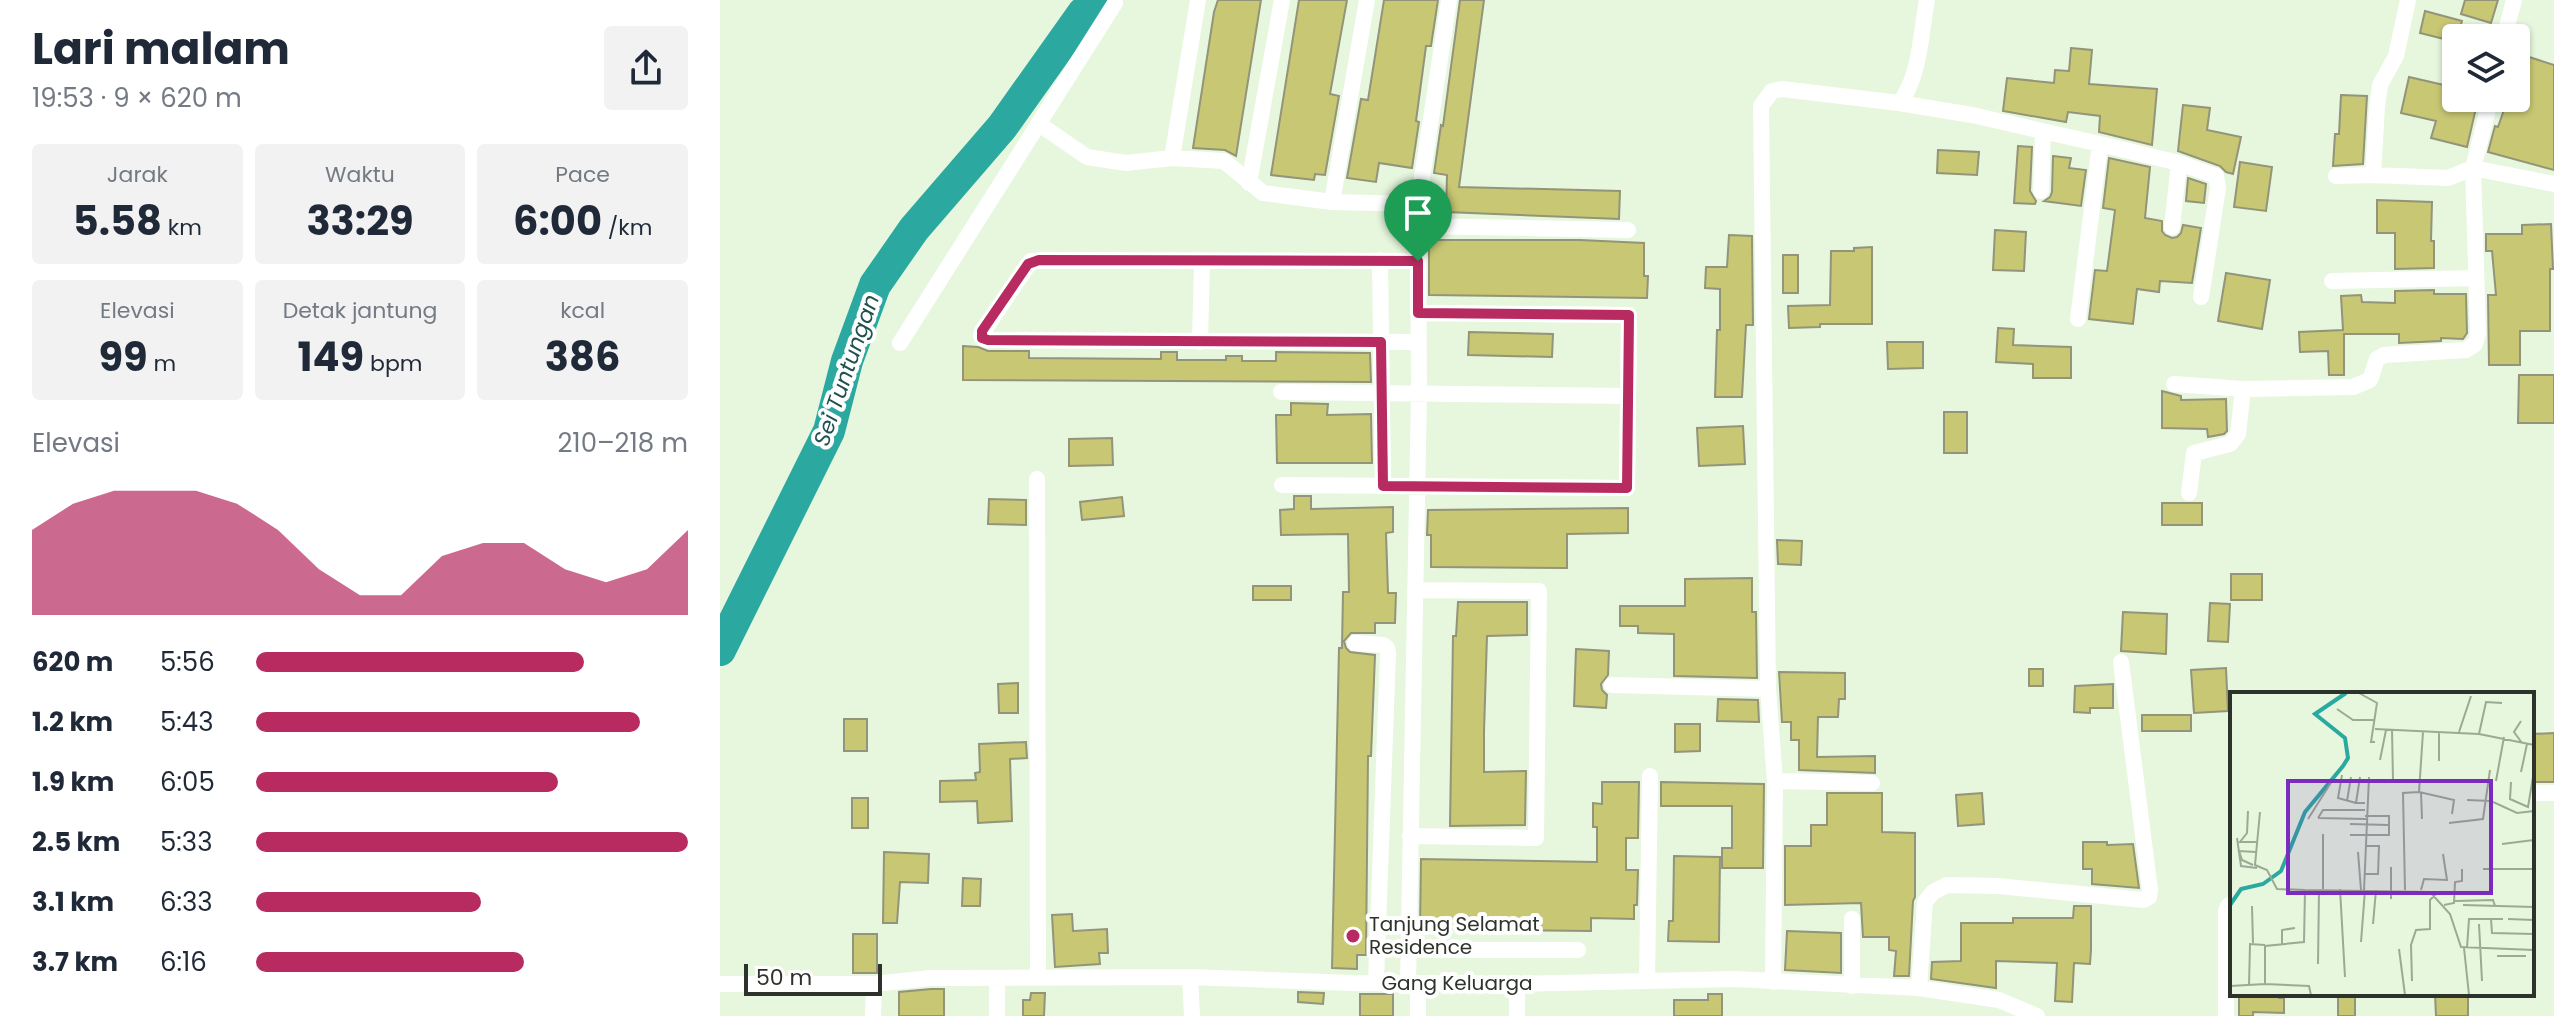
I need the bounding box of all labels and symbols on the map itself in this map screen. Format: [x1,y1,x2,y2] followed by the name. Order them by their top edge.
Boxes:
[1384,179,1452,261] pin
[806,290,887,450] water label: Sei Tuntungan
[2230,692,2534,996] inset map
[1369,910,1540,961] place label: Tanjung Selamat Residence
[1344,927,1362,945] marker: Tanjung Selamat Residence
[744,960,882,996] scale bar
[1382,969,1532,997] street label: Gang Keluarga

